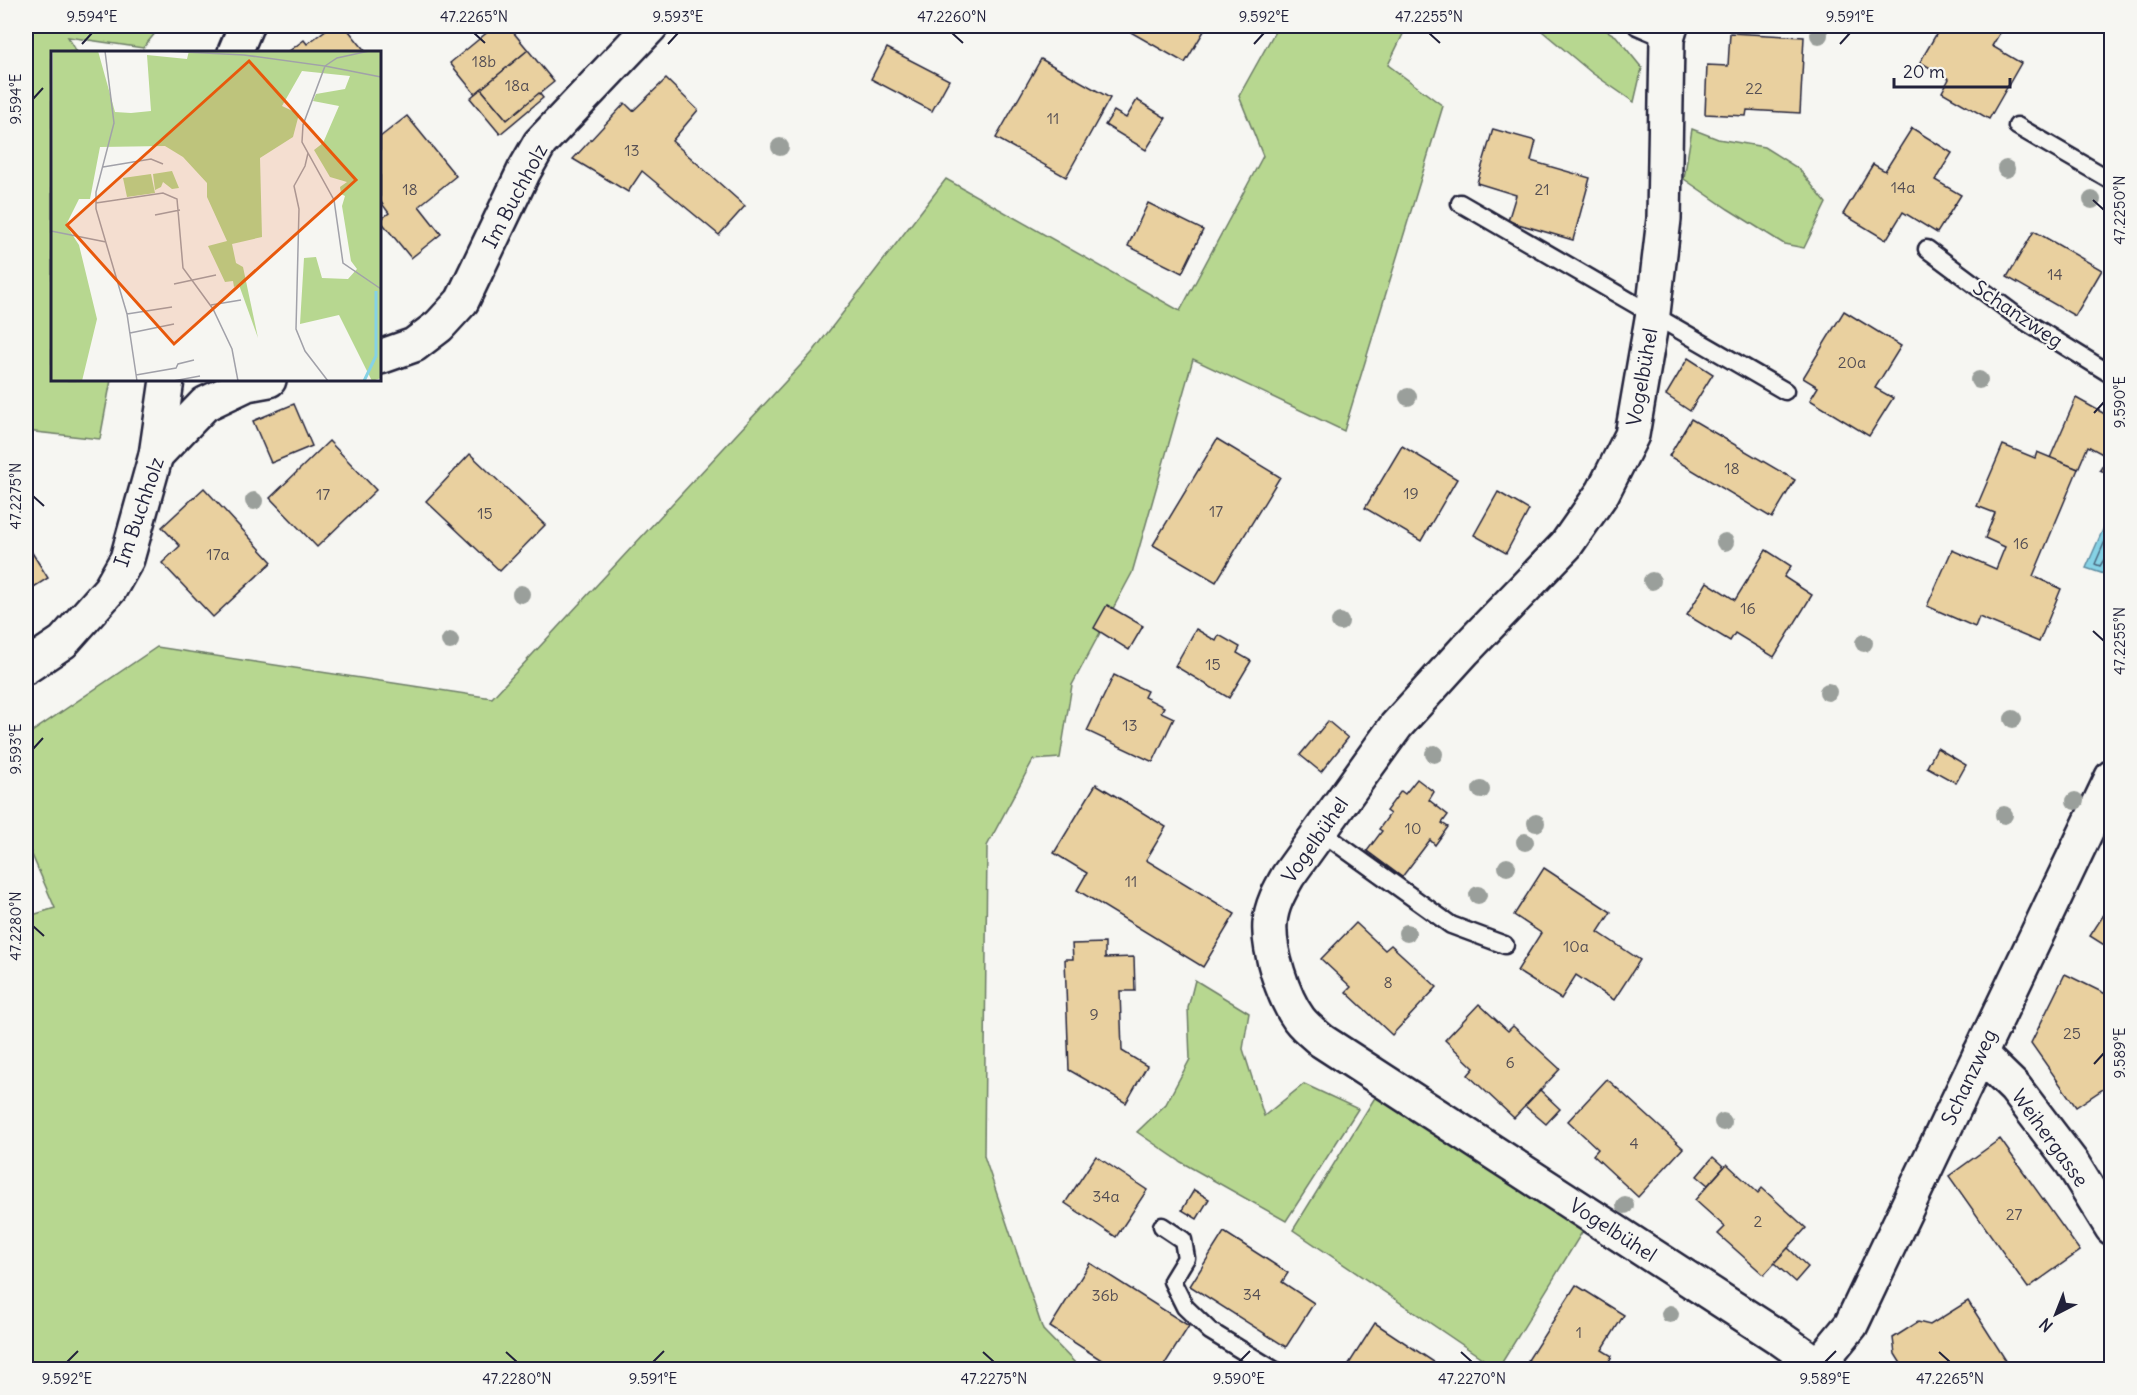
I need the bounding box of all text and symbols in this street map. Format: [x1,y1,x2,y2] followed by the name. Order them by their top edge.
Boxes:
[66,7,118,26] text: 9.594°E
[440,7,508,26] text: 47.2265°N
[652,7,704,26] text: 9.593°E
[917,7,987,26] text: 47.2260°N
[1239,7,1290,26] text: 9.592°E
[1395,7,1463,26] text: 47.2255°N
[1826,7,1874,26] text: 9.591°E
[51,51,381,381] inset map
[472,51,496,71] house number: 18b
[1894,51,2010,89] scale bar
[1903,60,1945,83] text: 20 m
[6,73,25,125] text: 9.594°E
[505,75,529,95] house number: 18a
[1745,78,1763,98] house number: 22
[1047,108,1059,128] house number: 11
[477,140,552,252] street label: Im Buchholz
[624,140,640,160] house number: 13
[2110,175,2129,245] text: 47.2250°N
[1891,177,1915,197] house number: 14a
[402,179,418,199] house number: 18
[1534,179,1550,199] house number: 21
[2047,264,2063,284] house number: 14
[1969,274,2068,353] street label: Schanzweg
[1621,326,1662,428] street label: Vogelbühel
[1838,352,1866,372] house number: 20a
[2110,376,2129,428] text: 9.590°E
[108,454,169,570] street label: Im Buchholz
[1724,458,1740,478] house number: 18
[6,463,25,529] text: 47.2275°N
[1403,483,1419,503] house number: 19
[316,484,330,504] house number: 17
[1209,501,1223,521] house number: 17
[477,503,493,523] house number: 15
[2013,533,2029,553] house number: 16
[206,544,230,564] house number: 17a
[1740,598,1756,618] house number: 16
[2110,607,2129,675] text: 47.2255°N
[1205,654,1221,674] house number: 15
[1122,715,1138,735] house number: 13
[6,723,25,775] text: 9.593°E
[1276,792,1353,887] street label: Vogelbühel
[1405,818,1421,838] house number: 10
[1125,871,1137,891] house number: 11
[6,891,25,961] text: 47.2280°N
[1563,936,1589,956] house number: 10a
[1383,972,1393,992] house number: 8
[1089,1004,1099,1024] house number: 9
[2063,1023,2081,1043] house number: 25
[1935,1025,2002,1129] street label: Schanzweg
[2110,1027,2129,1079] text: 9.589°E
[1505,1052,1515,1072] house number: 6
[2007,1084,2094,1191] street label: Weihergasse
[1629,1133,1639,1153] house number: 4
[1092,1186,1120,1206] house number: 34a
[1565,1192,1662,1267] street label: Vogelbühel
[2006,1204,2022,1224] house number: 27
[1754,1211,1763,1231] house number: 2
[1243,1284,1261,1304] house number: 34
[2026,1284,2086,1344] north arrow
[1091,1285,1119,1305] house number: 36b
[2035,1314,2057,1336] text: N
[1576,1322,1582,1342] house number: 1
[42,1369,93,1388] text: 9.592°E
[482,1369,552,1388] text: 47.2280°N
[629,1369,677,1388] text: 9.591°E
[961,1369,1027,1388] text: 47.2275°N
[1213,1369,1265,1388] text: 9.590°E
[1438,1369,1506,1388] text: 47.2270°N
[1799,1369,1851,1388] text: 9.589°E
[1916,1369,1984,1388] text: 47.2265°N

